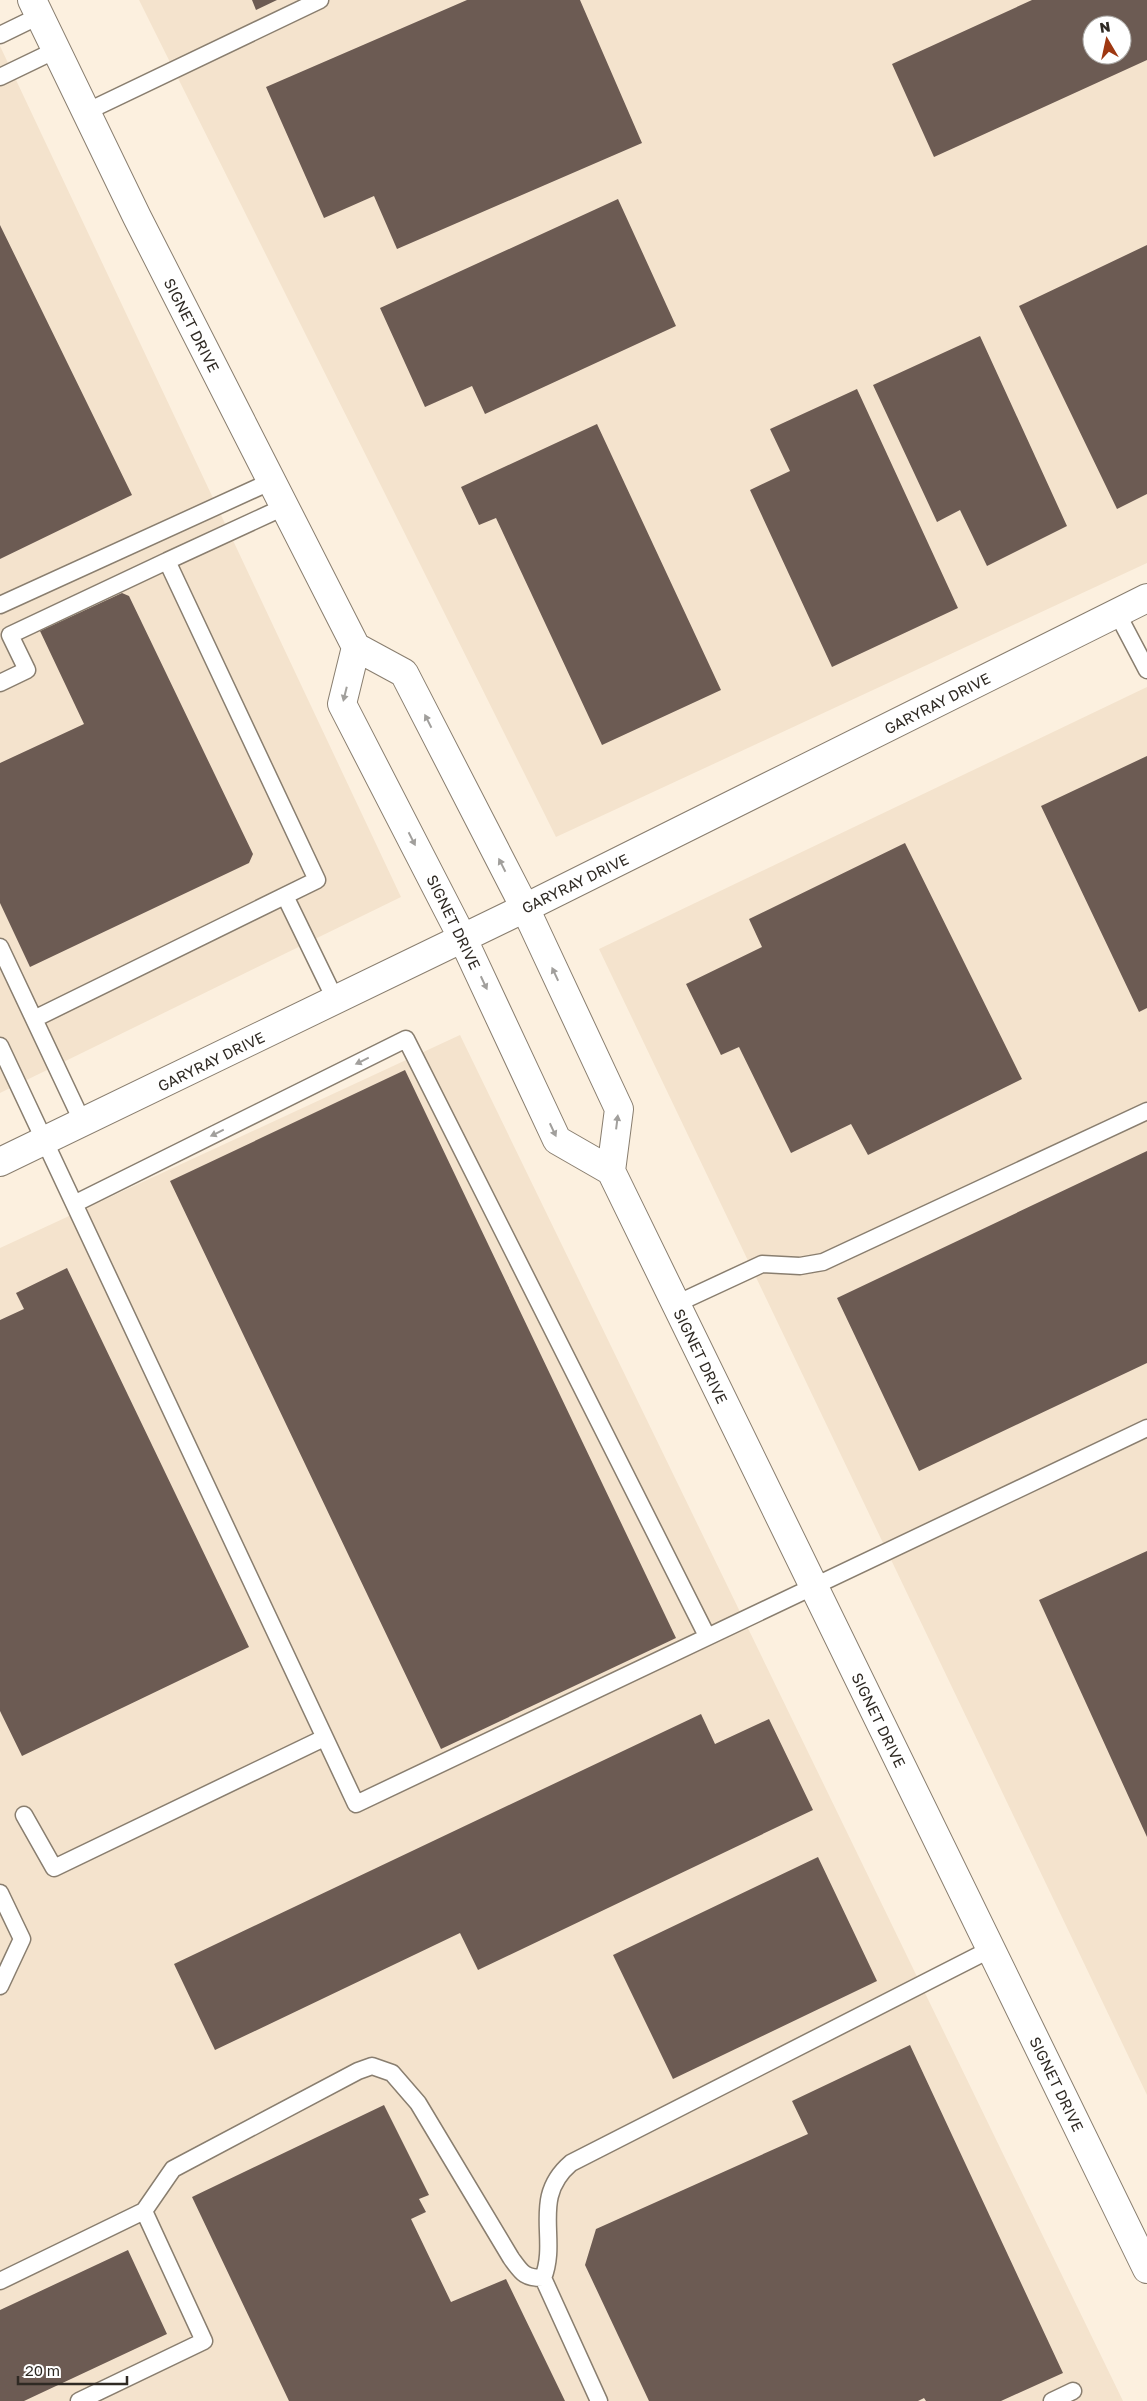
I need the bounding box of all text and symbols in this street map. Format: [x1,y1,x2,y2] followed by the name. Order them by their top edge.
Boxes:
[1082,15,1132,65] north arrow
[1098,17,1111,36] text: N
[161,275,223,375] street label: SIGNET DRIVE
[881,669,993,737] street label: GARYRAY DRIVE
[341,687,349,702] one-way arrow
[424,713,432,728] one-way arrow
[408,832,416,847] one-way arrow
[519,849,631,917] street label: GARYRAY DRIVE
[498,858,506,872] one-way arrow
[423,872,485,972] street label: SIGNET DRIVE
[551,967,559,981] one-way arrow
[480,976,488,990] one-way arrow
[155,1027,267,1095] street label: GARYRAY DRIVE
[355,1057,369,1065] one-way arrow
[613,1114,621,1130] one-way arrow
[549,1123,557,1137] one-way arrow
[210,1129,224,1137] one-way arrow
[670,1306,732,1406] street label: SIGNET DRIVE
[848,1670,910,1770] street label: SIGNET DRIVE
[1026,2034,1088,2134] street label: SIGNET DRIVE
[18,2354,126,2386] scale bar
[25,2361,60,2379] text: 20 m

